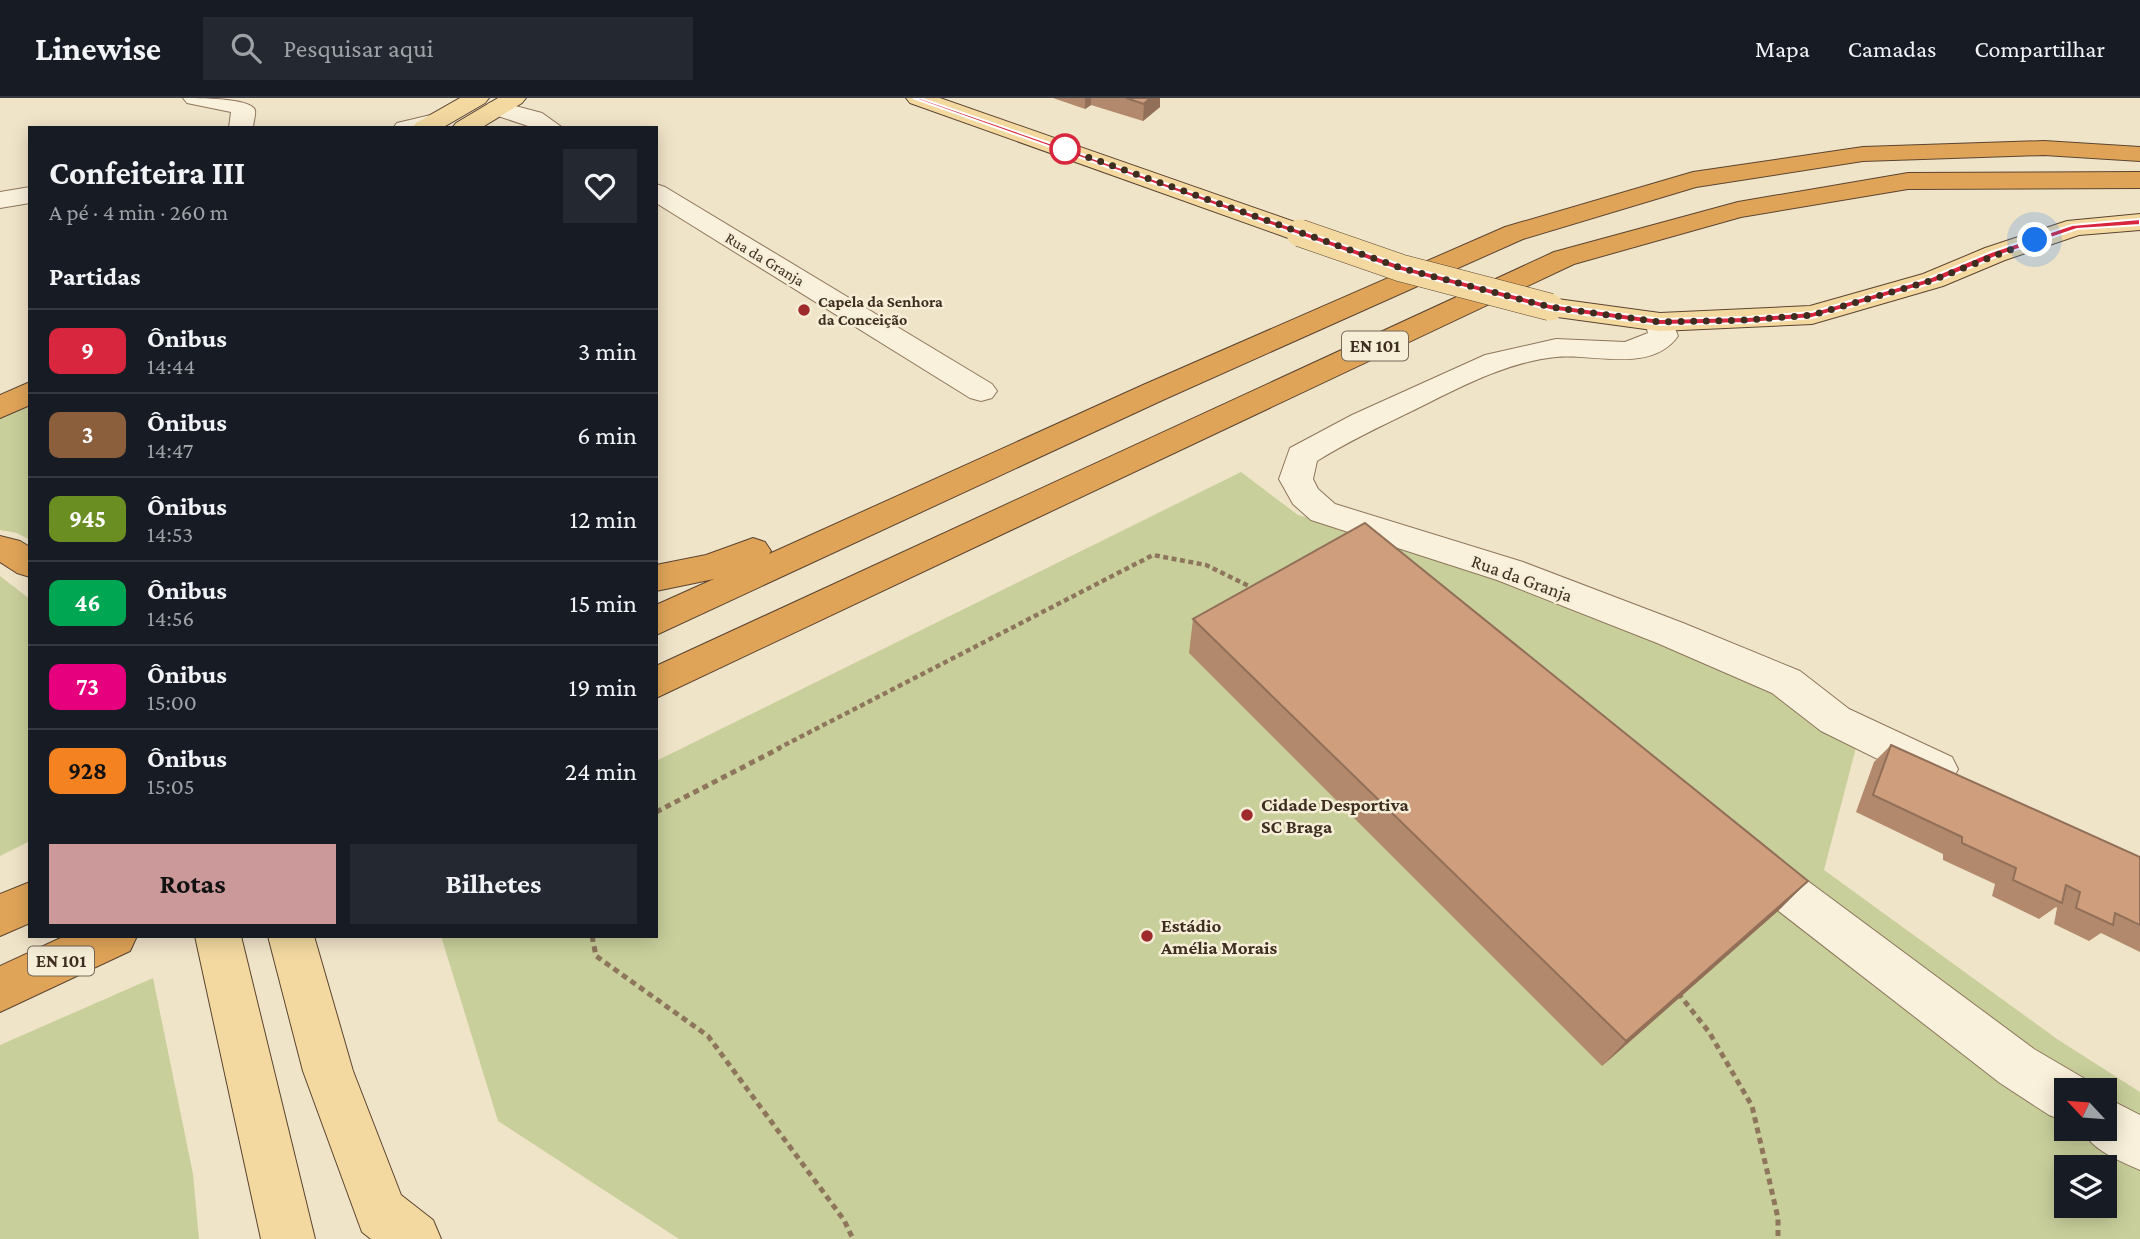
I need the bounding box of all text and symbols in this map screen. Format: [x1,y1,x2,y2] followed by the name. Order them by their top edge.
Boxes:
[203,17,693,80] search box
[227,29,265,67] icon: search
[35,30,161,67] text: Linewise
[283,34,434,63] text: Pesquisar aqui
[1755,35,1810,62] text: Mapa
[1848,35,1936,62] text: Camadas
[1974,35,2105,62] text: Compartilhar
[1050,134,1080,164] unlabelled marker
[563,149,637,223] button: heart
[49,154,245,191] text: Confeiteira III
[49,199,228,225] text: A pé · 4 min · 260 m
[2017,222,2052,257] your location
[722,229,808,290] street label: Rua da Granja
[49,262,141,291] text: Partidas
[818,293,943,328] place label: Capela da Senhora da Conceição
[796,302,812,318] marker: Capela da Senhora da Conceição
[147,324,227,353] text: Ônibus
[1342,332,1408,360] road number: EN 101
[81,337,94,364] text: 9
[578,337,637,366] text: 3 min
[147,353,195,379] text: 14:44
[147,408,227,437] text: Ônibus
[82,421,93,448] text: 3
[577,421,637,450] text: 6 min
[147,437,193,463] text: 14:47
[147,492,227,521] text: Ônibus
[69,505,106,532] text: 945
[569,505,637,534] text: 12 min
[147,521,193,547] text: 14:53
[1468,550,1576,607] street label: Rua da Granja
[147,576,227,605] text: Ônibus
[74,589,101,616] text: 46
[570,589,637,618] text: 15 min
[147,605,194,631] text: 14:56
[147,660,227,689] text: Ônibus
[76,673,99,700] text: 73
[569,673,637,702] text: 19 min
[147,689,197,715] text: 15:00
[147,744,227,773] text: Ônibus
[68,757,107,784] text: 928
[565,757,637,786] text: 24 min
[147,773,195,799] text: 15:05
[1261,794,1410,837] place label: Cidade Desportiva SC Braga
[1239,807,1255,823] marker: Cidade Desportiva SC Braga
[49,844,336,924] button: Rotas
[350,844,637,924] button: Bilhetes
[1160,915,1278,958] place label: Estádio Amélia Morais
[1139,928,1155,944] marker: Estádio Amélia Morais
[28,946,94,976] road number: EN 101
[2054,1078,2118,1141] north arrow
[2054,1078,2117,1218] map controls
[2054,1155,2117,1218] button: layers

